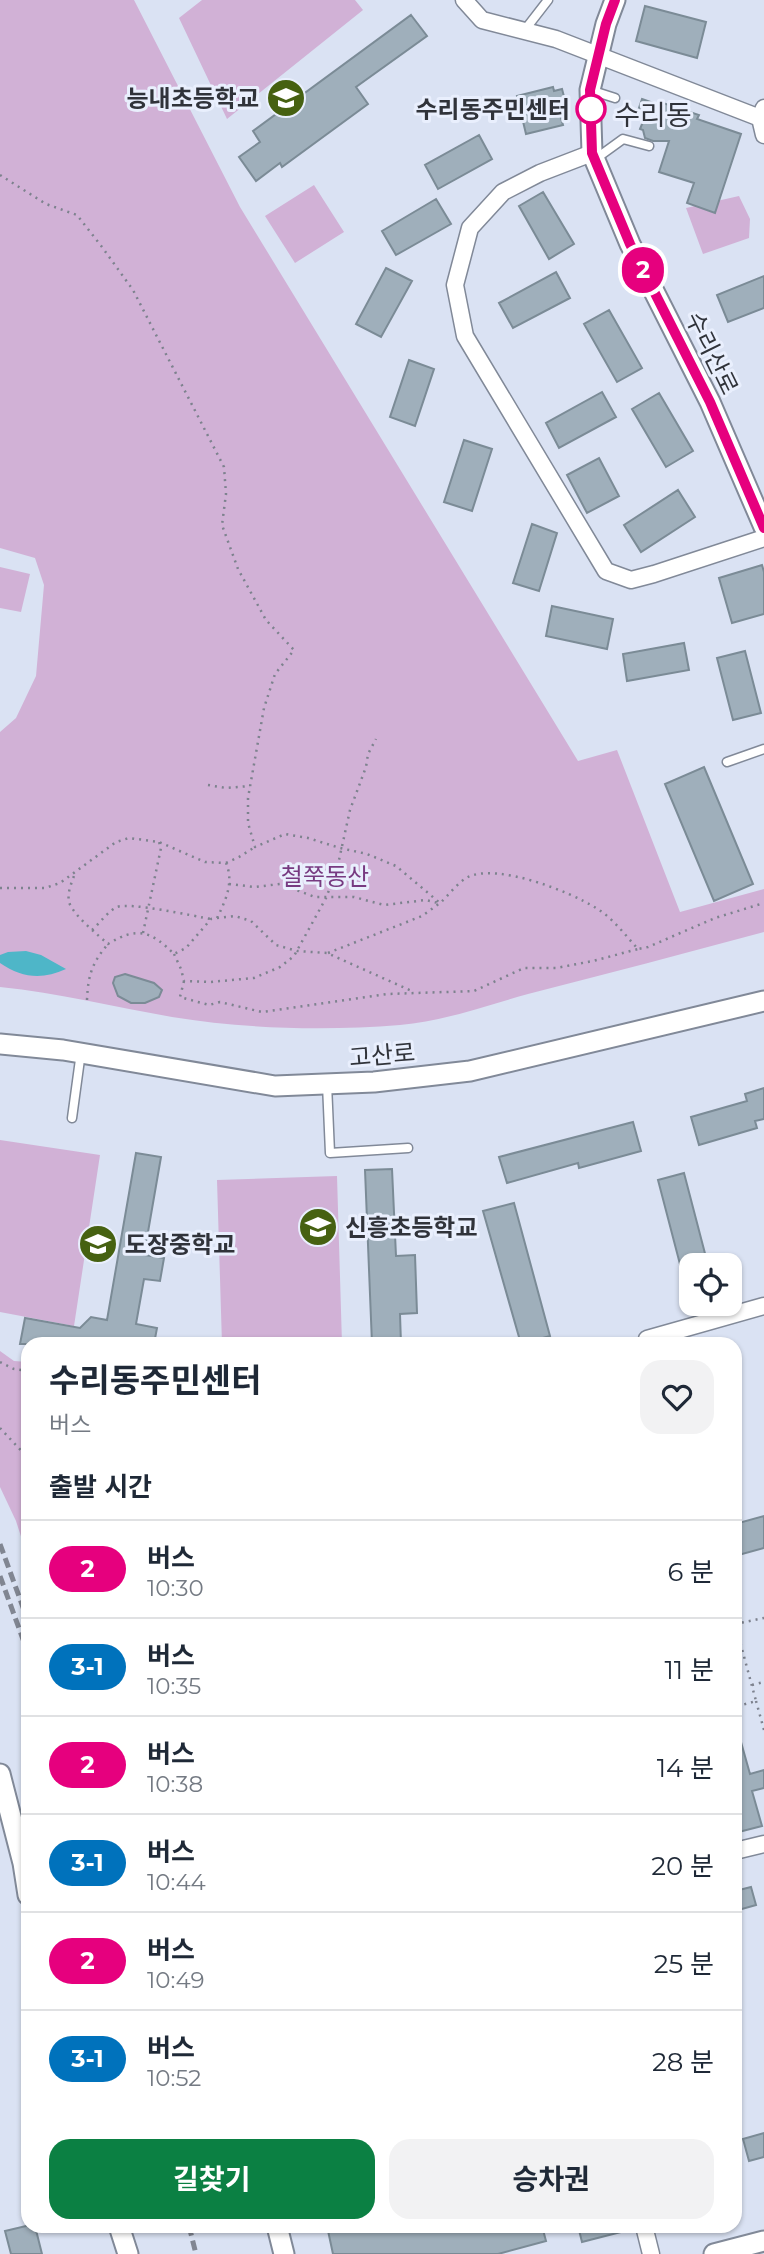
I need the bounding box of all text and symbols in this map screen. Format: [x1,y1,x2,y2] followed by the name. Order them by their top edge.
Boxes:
[265,77,307,119] school or university icon: 능내초등학교
[127,84,259,113] place label: 능내초등학교
[576,94,606,124] marker: 수리동주민센터
[415,95,570,124] place label: 수리동주민센터
[614,98,692,132] district label: 수리동
[620,247,666,293] line badge: 2
[636,255,650,284] text: 2
[680,307,744,399] street label: 수리산로
[281,862,369,891] park label: 철쭉동산
[348,1038,416,1072] street label: 고산로
[297,1206,339,1248] school or university icon: 신흥초등학교
[345,1213,477,1242] place label: 신흥초등학교
[77,1223,119,1265] school or university icon: 도장중학교
[125,1230,235,1259] place label: 도장중학교
[679,1253,742,1316] map controls
[679,1253,742,1316] button: locate
[49,1360,262,1400] text: 수리동주민센터
[640,1360,714,1434] button: heart
[49,1411,91,1439] text: 버스
[49,1471,152,1503] text: 출발 시간
[147,1542,195,1574] text: 버스
[80,1554,95,1583] text: 2
[667,1556,714,1588] text: 6 분
[147,1574,204,1602] text: 10:30
[147,1640,195,1672] text: 버스
[71,1652,104,1681] text: 3-1
[664,1654,714,1686] text: 11 분
[147,1672,201,1700] text: 10:35
[147,1738,195,1770] text: 버스
[80,1750,95,1779] text: 2
[657,1752,714,1784] text: 14 분
[147,1770,203,1798] text: 10:38
[147,1836,195,1868] text: 버스
[71,1848,104,1877] text: 3-1
[651,1850,714,1882] text: 20 분
[147,1868,206,1896] text: 10:44
[147,1934,195,1966] text: 버스
[80,1946,95,1975] text: 2
[654,1948,714,1980] text: 25 분
[147,1966,204,1994] text: 10:49
[147,2032,195,2064] text: 버스
[71,2044,104,2073] text: 3-1
[652,2046,714,2078] text: 28 분
[147,2064,201,2092] text: 10:52
[49,2139,375,2219] button: 길찾기
[389,2139,714,2219] button: 승차권

